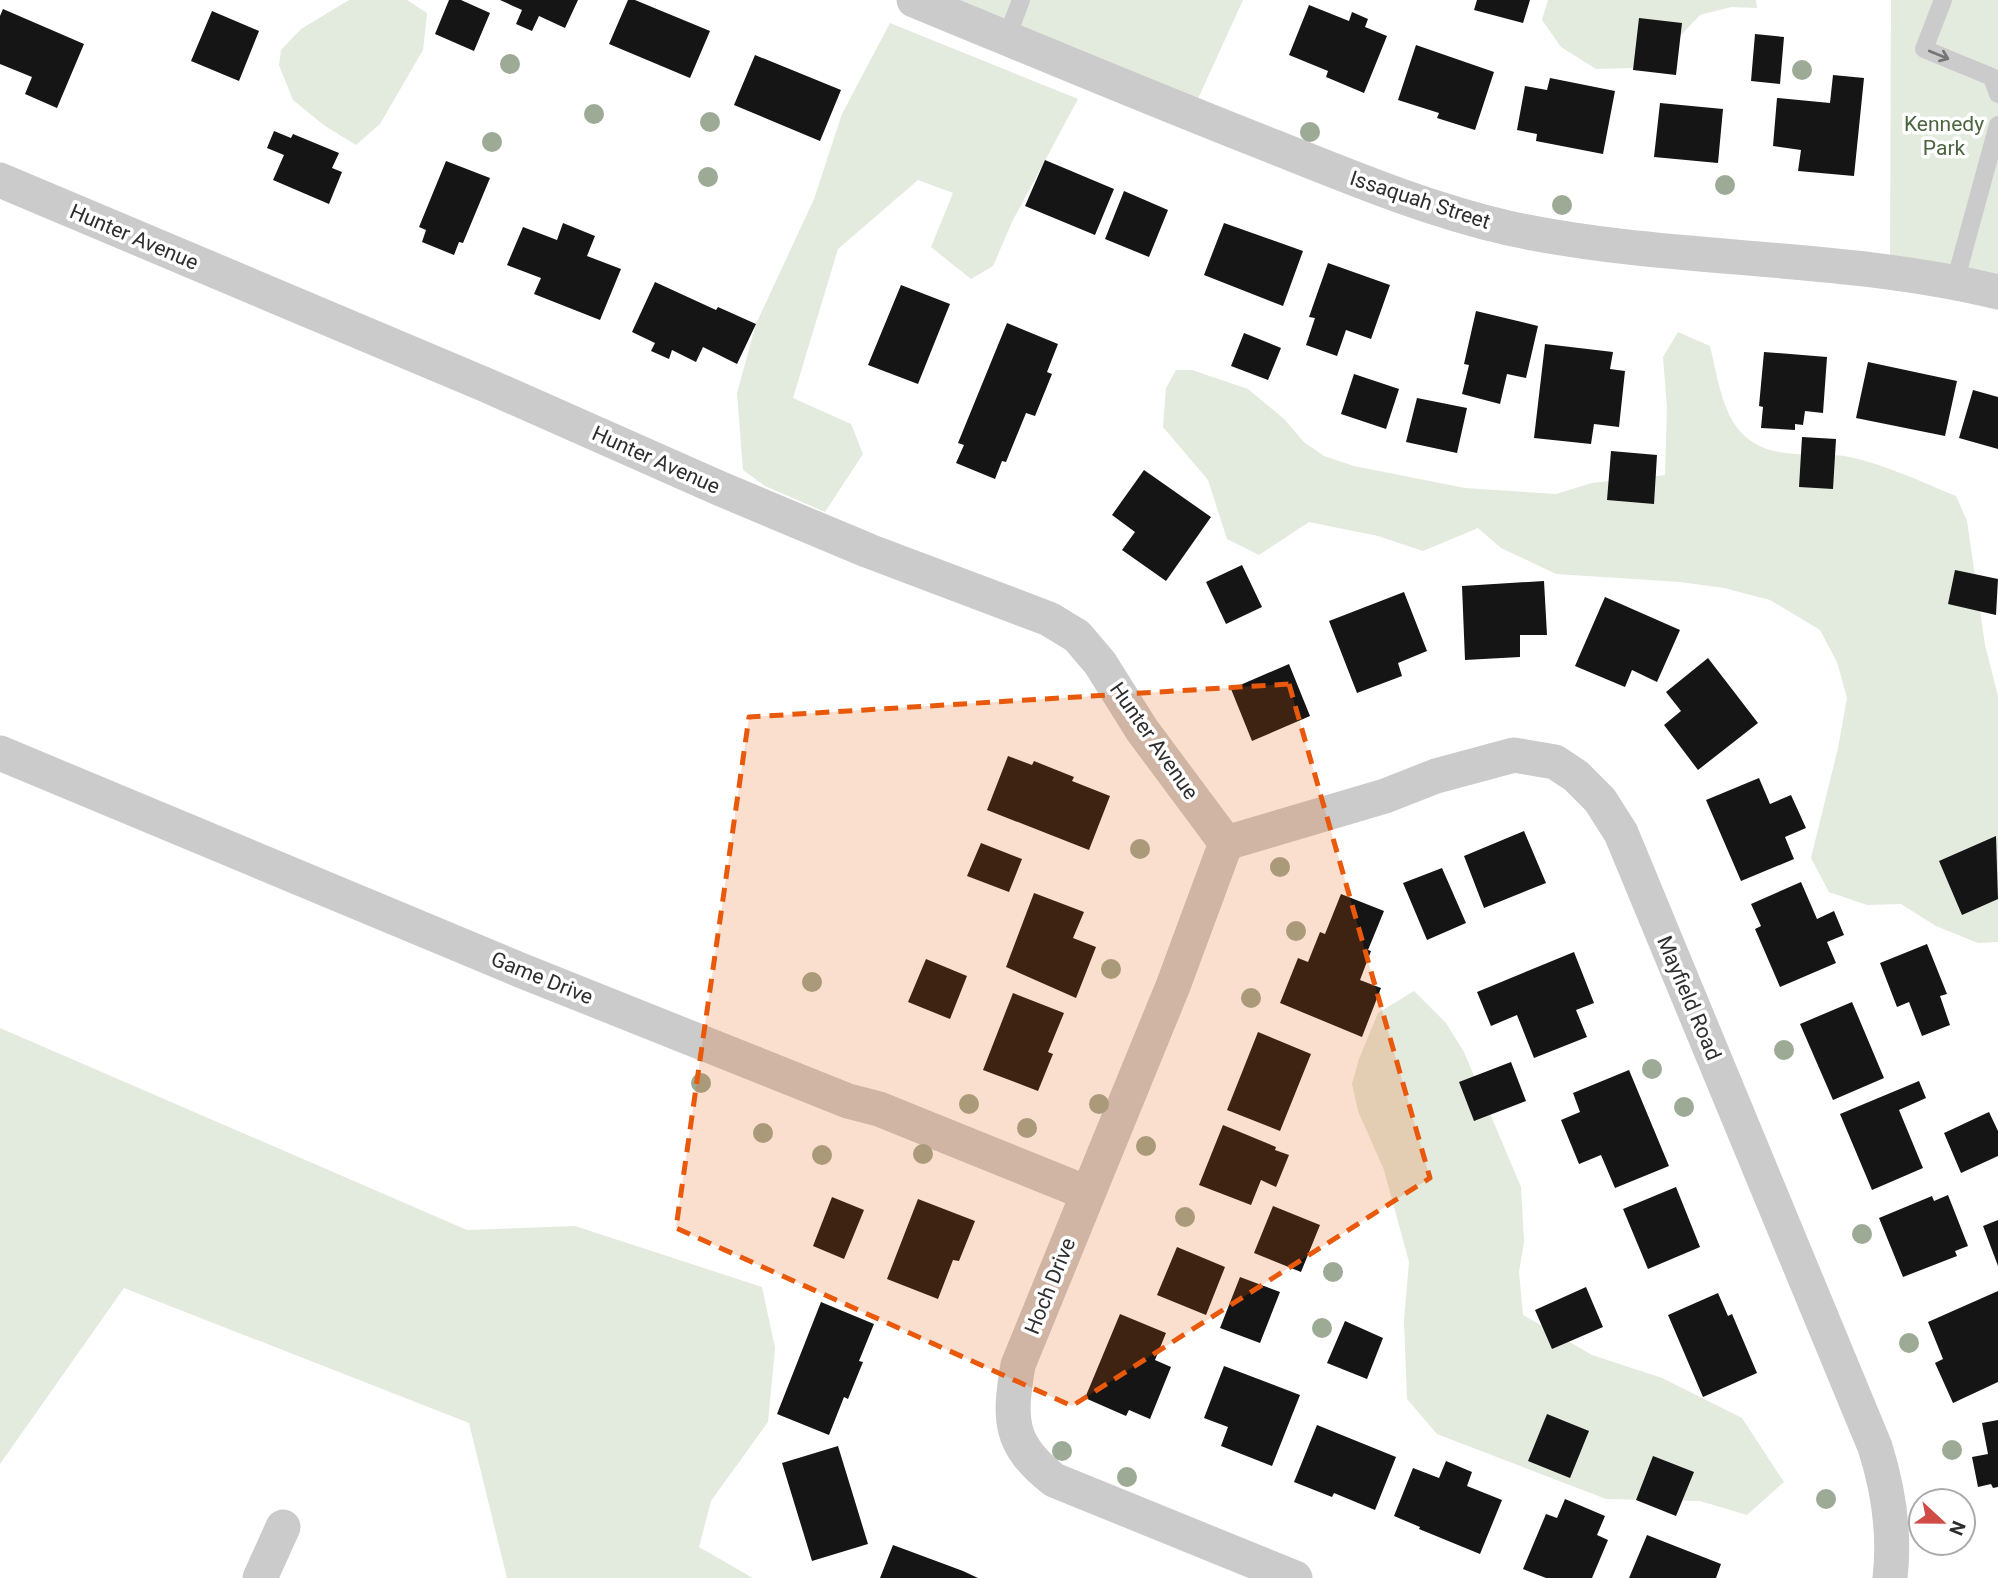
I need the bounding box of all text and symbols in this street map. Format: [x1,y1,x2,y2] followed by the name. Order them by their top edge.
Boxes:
[1927,49,1949,62] one-way arrow
[1904,112,1984,160] park label: Kennedy Park
[1347,166,1493,234] street label: Issaquah Street
[66,199,202,275] street label: Hunter Avenue
[588,421,724,499] street label: Hunter Avenue
[1105,678,1203,804] street label: Hunter Avenue
[1652,932,1726,1064] street label: Mayfield Road
[488,947,596,1009] street label: Game Drive
[1020,1234,1080,1338] street label: Hoch Drive
[1907,1487,1977,1557] north arrow
[1944,1518,1970,1539] text: N

